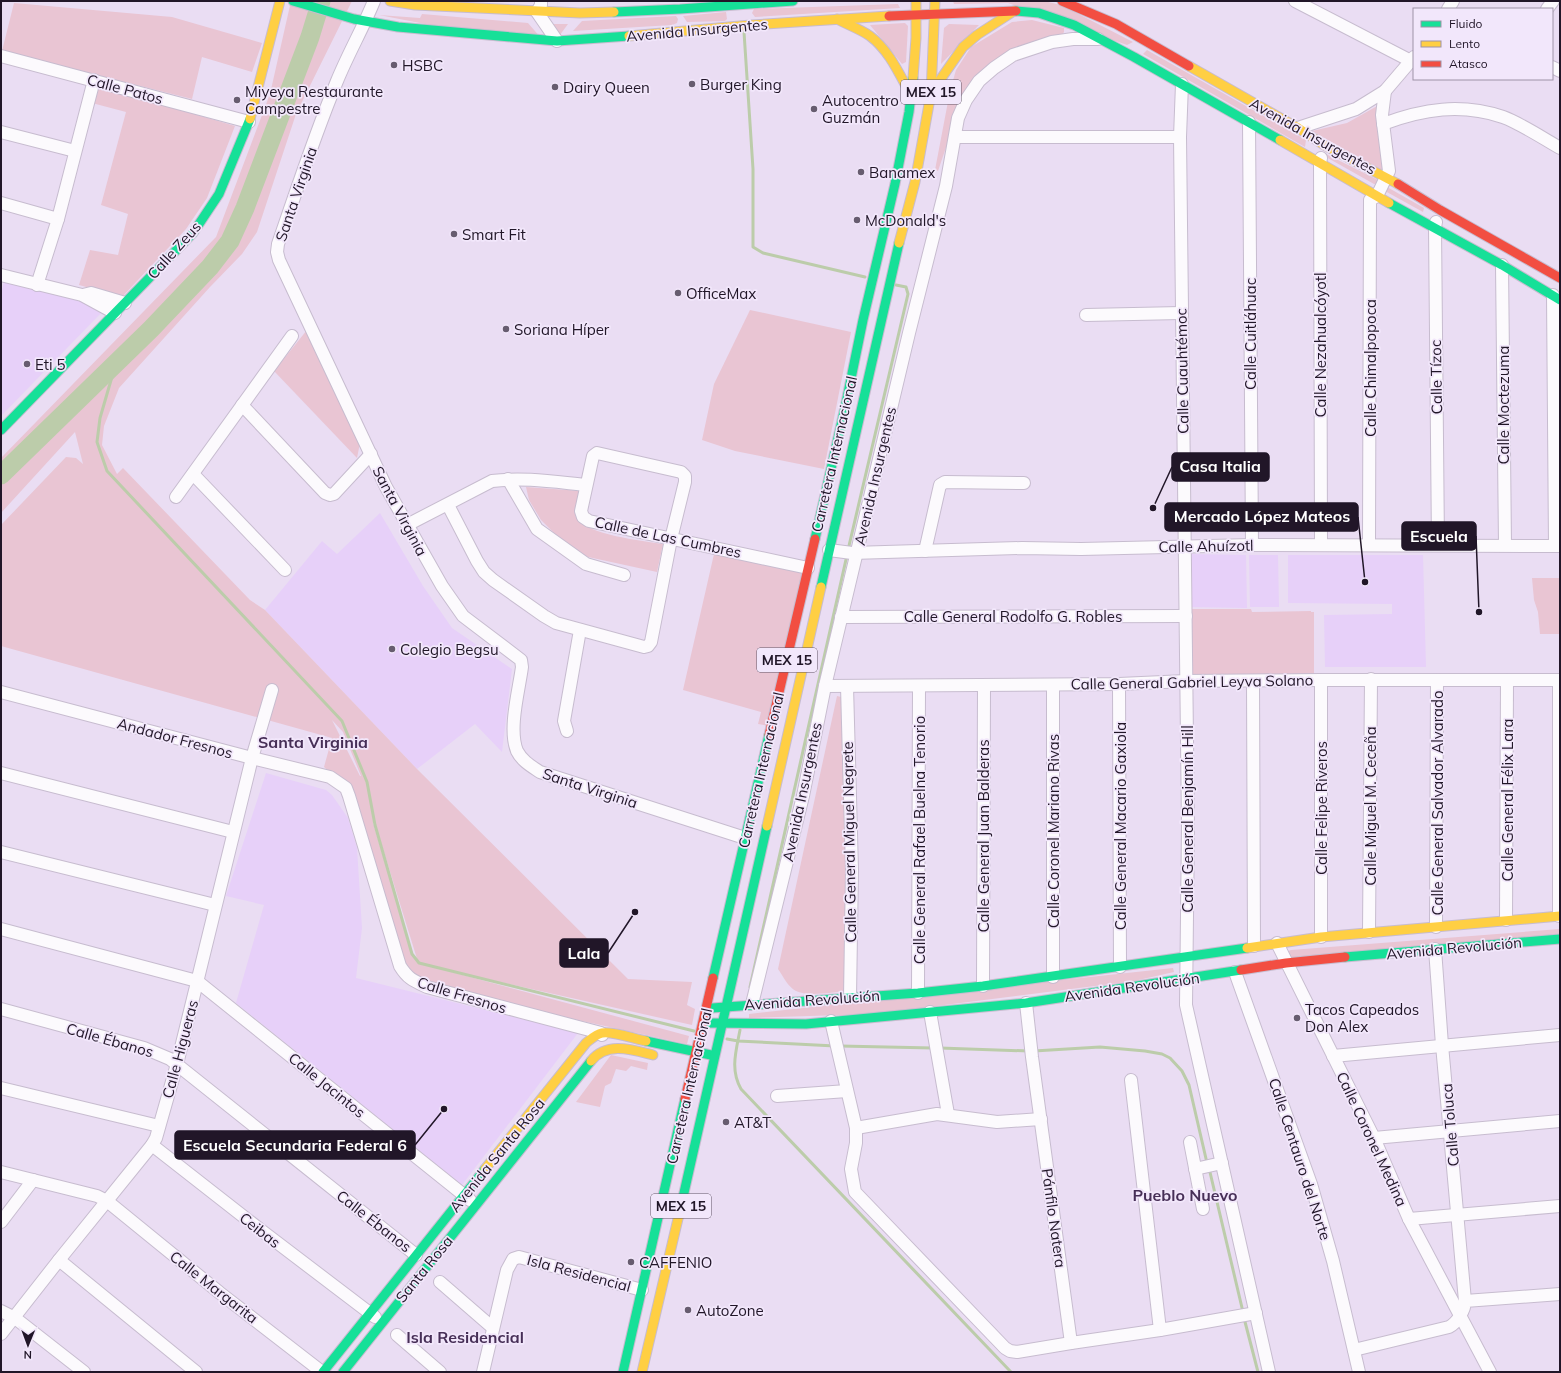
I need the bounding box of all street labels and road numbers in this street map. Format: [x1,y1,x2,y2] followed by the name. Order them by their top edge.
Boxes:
[626,14,768,46] street label: Avenida Insurgentes
[85,70,165,108] street label: Calle Patos
[901,80,961,104] road number: MEX 15
[1246,93,1380,179] street label: Avenida Insurgentes
[271,144,321,244] street label: Santa Virginia
[143,217,205,283] street label: Calle Zeus
[1311,272,1330,418] street label: Calle Nezahualcóyotl
[1241,278,1260,390] street label: Calle Cuitláhuac
[1361,299,1380,437] street label: Calle Chimalpopoca
[1171,308,1193,434] street label: Calle Cuauhtémoc
[1426,340,1446,414] street label: Calle Tízoc
[1494,345,1513,465] street label: Calle Moctezuma
[807,374,861,534] street label: Carretera Internacional
[850,405,900,547] street label: Avenida Insurgentes
[368,463,432,559] street label: Santa Virginia
[593,512,743,562] street label: Calle de Las Cumbres
[1158,536,1254,556] street label: Calle Ahuízotl
[904,607,1122,626] street label: Calle General Rodolfo G. Robles
[757,648,817,672] road number: MEX 15
[1071,670,1313,694] street label: Calle General Gabriel Leyva Solano
[734,690,788,850] street label: Carretera Internacional
[1428,690,1447,916] street label: Calle General Salvador Alvarado
[115,713,235,763] street label: Andador Fresnos
[910,716,929,964] street label: Calle General Rafael Buelna Tenorio
[1498,718,1517,882] street label: Calle General Félix Lara
[778,721,826,863] street label: Avenida Insurgentes
[1111,722,1130,930] street label: Calle General Macario Gaxiola
[1178,725,1197,913] street label: Calle General Benjamín Hill
[1361,726,1380,886] street label: Calle Miguel M. Ceceña
[1044,734,1063,928] street label: Calle Coronel Mariano Rivas
[974,739,993,933] street label: Calle General Juan Balderas
[838,741,860,943] street label: Calle General Miguel Negrete
[1312,741,1331,875] street label: Calle Felipe Riveros
[540,764,640,812] street label: Santa Virginia
[1385,933,1523,963] street label: Avenida Revolución
[1063,968,1201,1006] street label: Avenida Revolución
[415,972,509,1018] street label: Calle Fresnos
[743,986,881,1014] street label: Avenida Revolución
[158,998,202,1100] street label: Calle Higueras
[662,1006,716,1166] street label: Carretera Internacional
[64,1018,156,1062] street label: Calle Ébanos
[285,1048,369,1122] street label: Calle Jacintos
[1332,1069,1412,1209] street label: Calle Coronel Medina
[1265,1076,1335,1242] street label: Calle Centauro del Norte
[1437,1083,1463,1167] street label: Calle Toluca
[445,1094,549,1216] street label: Avenida Santa Rosa
[1038,1167,1070,1269] street label: Pánfilo Natera
[333,1186,415,1256] street label: Calle Ébanos
[651,1194,711,1218] road number: MEX 15
[236,1208,284,1252] street label: Ceibas
[391,1232,457,1306] street label: Santa Rosa
[166,1247,262,1327] street label: Calle Margarita
[525,1250,633,1296] street label: Isla Residencial

